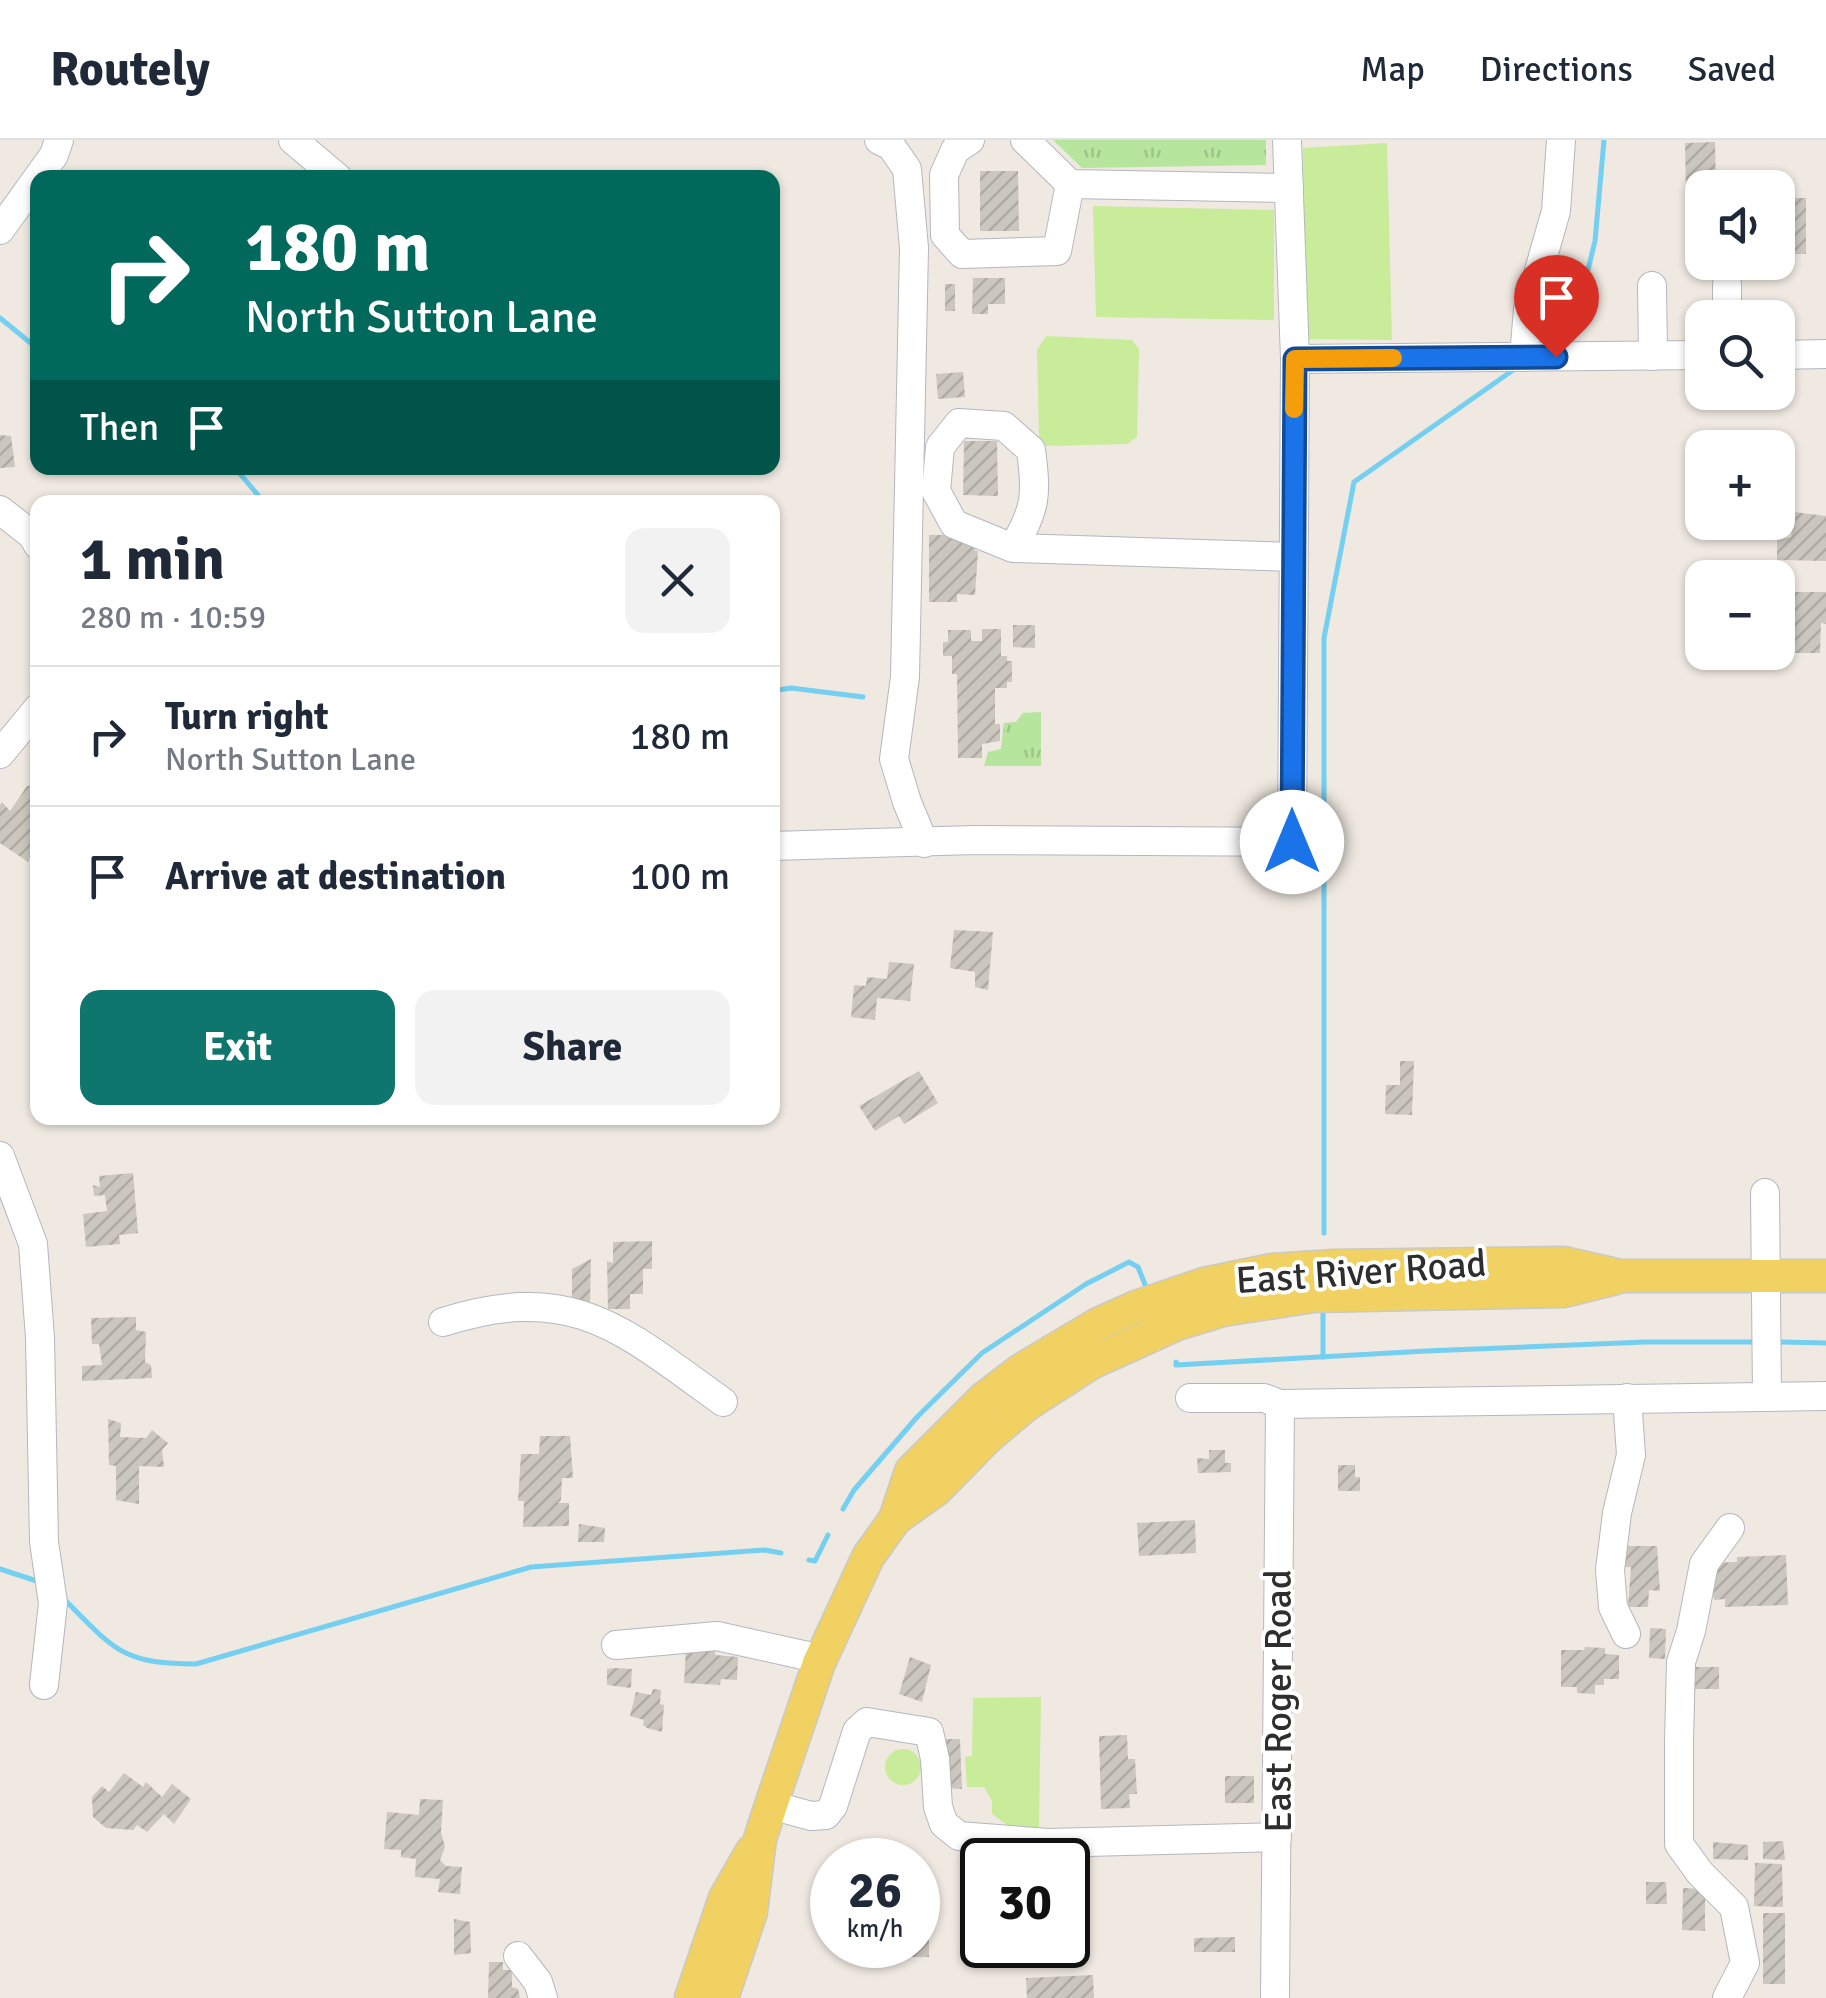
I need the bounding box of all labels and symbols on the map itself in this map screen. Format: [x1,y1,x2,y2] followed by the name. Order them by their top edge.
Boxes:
[1514,255,1599,358] pin
[1240,790,1344,894] position arrow
[1234,1240,1488,1304] street label: East River Road
[1255,1569,1302,1833] street label: East Roger Road
[960,1838,1090,1968] speed limit sign: 30

